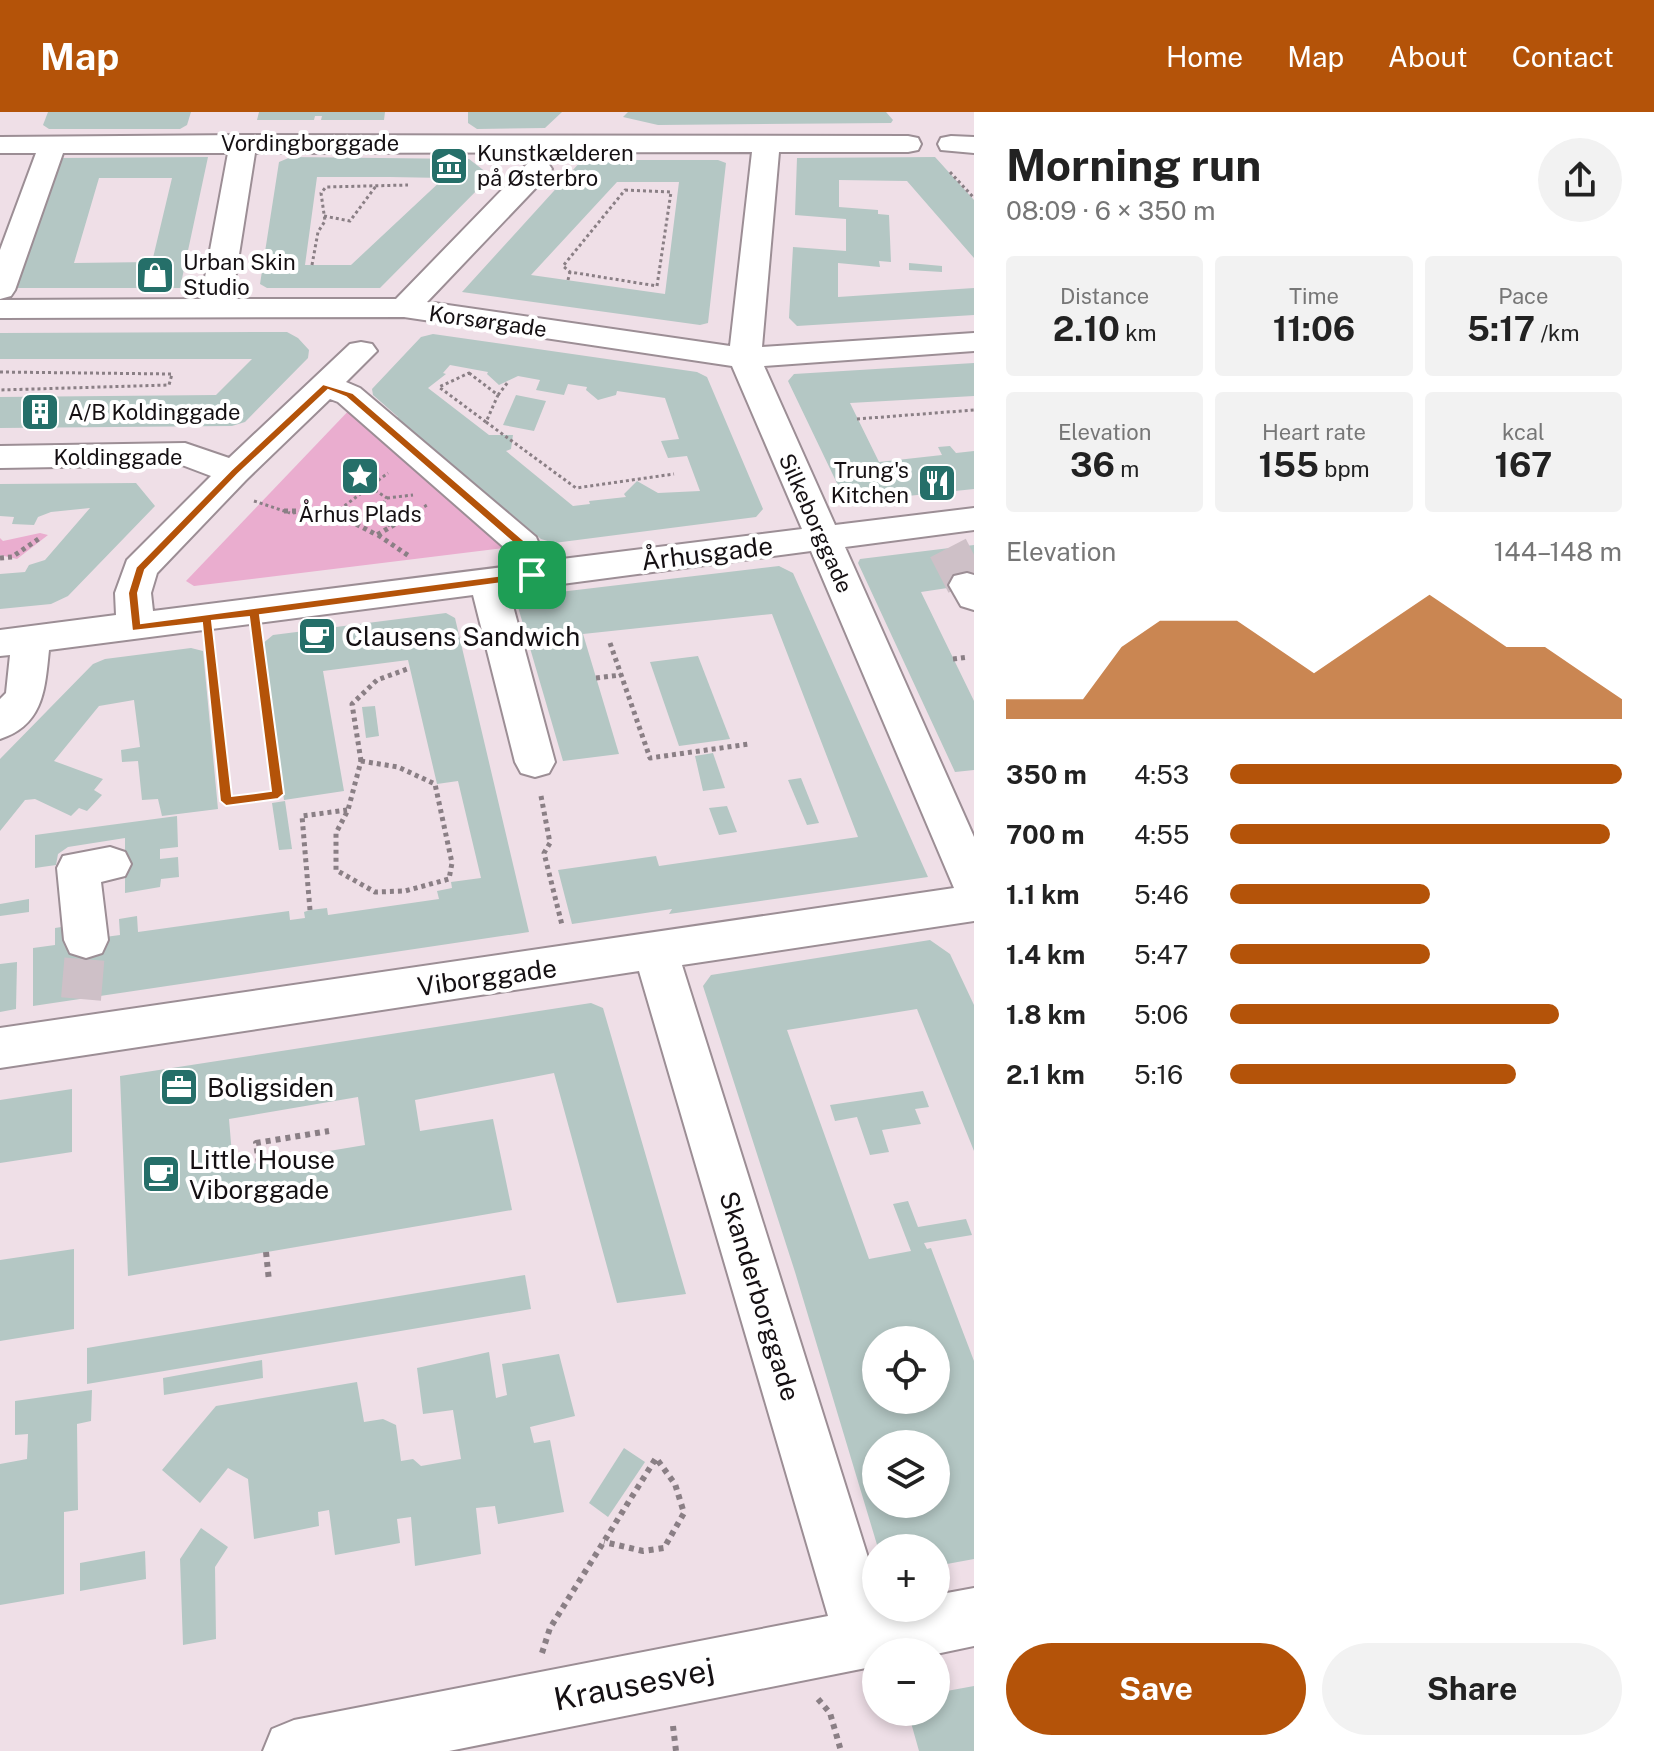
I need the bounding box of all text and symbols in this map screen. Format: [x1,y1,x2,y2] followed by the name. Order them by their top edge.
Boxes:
[40,34,119,79] text: Map
[1166,40,1243,73] text: Home
[1287,40,1344,73] text: Map
[1388,40,1468,73] text: About
[1512,40,1614,73] text: Contact
[221,130,399,156] street label: Vordingborggade
[1538,138,1622,222] button: share
[1006,139,1261,191] text: Morning run
[477,140,634,191] place label: Kunstkælderen på Østerbro
[428,145,470,187] museum icon: Kunstkælderen på Østerbro
[1006,195,1215,226] text: 08:09 · 6 × 350 m
[183,249,296,300] place label: Urban Skin Studio
[134,254,176,296] shop icon: Urban Skin Studio
[1060,283,1149,309] text: Distance
[1289,283,1339,309] text: Time
[1498,283,1548,309] text: Pace
[427,300,549,342] street label: Korsørgade
[1053,309,1120,349] text: 2.10
[1273,309,1355,349] text: 11:06
[1467,309,1535,349] text: 5:17
[1120,320,1157,346] text: km
[1535,320,1580,346] text: /km
[19,391,61,433] building icon: A/B Koldinggade
[68,399,240,425] place label: A/B Koldinggade
[1058,419,1151,445] text: Elevation
[1262,419,1366,445] text: Heart rate
[1502,419,1545,445] text: kcal
[53,444,183,470] street label: Koldinggade
[1070,445,1115,485] text: 36
[1258,445,1319,485] text: 155
[1494,445,1552,485] text: 167
[774,449,858,597] street label: Silkeborggade
[339,455,381,497] place icon: Århus Plads
[1115,456,1139,482] text: m
[1319,456,1370,482] text: bpm
[831,457,909,508] place label: Trung's Kitchen
[916,462,958,504] restaurant icon: Trung's Kitchen
[298,499,422,527] place label: Århus Plads
[639,528,775,576] street label: Århusgade
[1006,536,1116,567] text: Elevation
[1494,536,1622,567] text: 144–148 m
[498,541,566,609] pin
[510,553,554,597] icon: arrive
[296,615,338,657] cafe icon: Clausens Sandwich
[345,621,580,652] place label: Clausens Sandwich
[1006,759,1087,790] text: 350 m
[1134,759,1189,790] text: 4:53
[1006,819,1085,850] text: 700 m
[1134,819,1190,850] text: 4:55
[1006,879,1079,910] text: 1.1 km
[1134,879,1189,910] text: 5:46
[1006,939,1085,970] text: 1.4 km
[1134,939,1188,970] text: 5:47
[415,952,559,1002] street label: Viborggade
[1006,999,1086,1030] text: 1.8 km
[1134,999,1188,1030] text: 5:06
[1006,1059,1085,1090] text: 2.1 km
[1134,1059,1183,1090] text: 5:16
[158,1066,200,1108] office icon: Boligsiden
[207,1072,334,1103] place label: Boligsiden
[189,1144,335,1205] place label: Little House Viborggade
[140,1153,182,1195] cafe icon: Little House Viborggade
[713,1187,807,1405] street label: Skanderborggade
[862,1326,950,1726] map controls
[862,1326,950,1414] button: locate
[862,1430,950,1518] button: layers
[862,1534,950,1622] button: +
[862,1638,950,1726] button: −
[1006,1643,1306,1735] button: Save
[1322,1643,1622,1735] button: Share
[551,1650,717,1718] street label: Krausesvej

